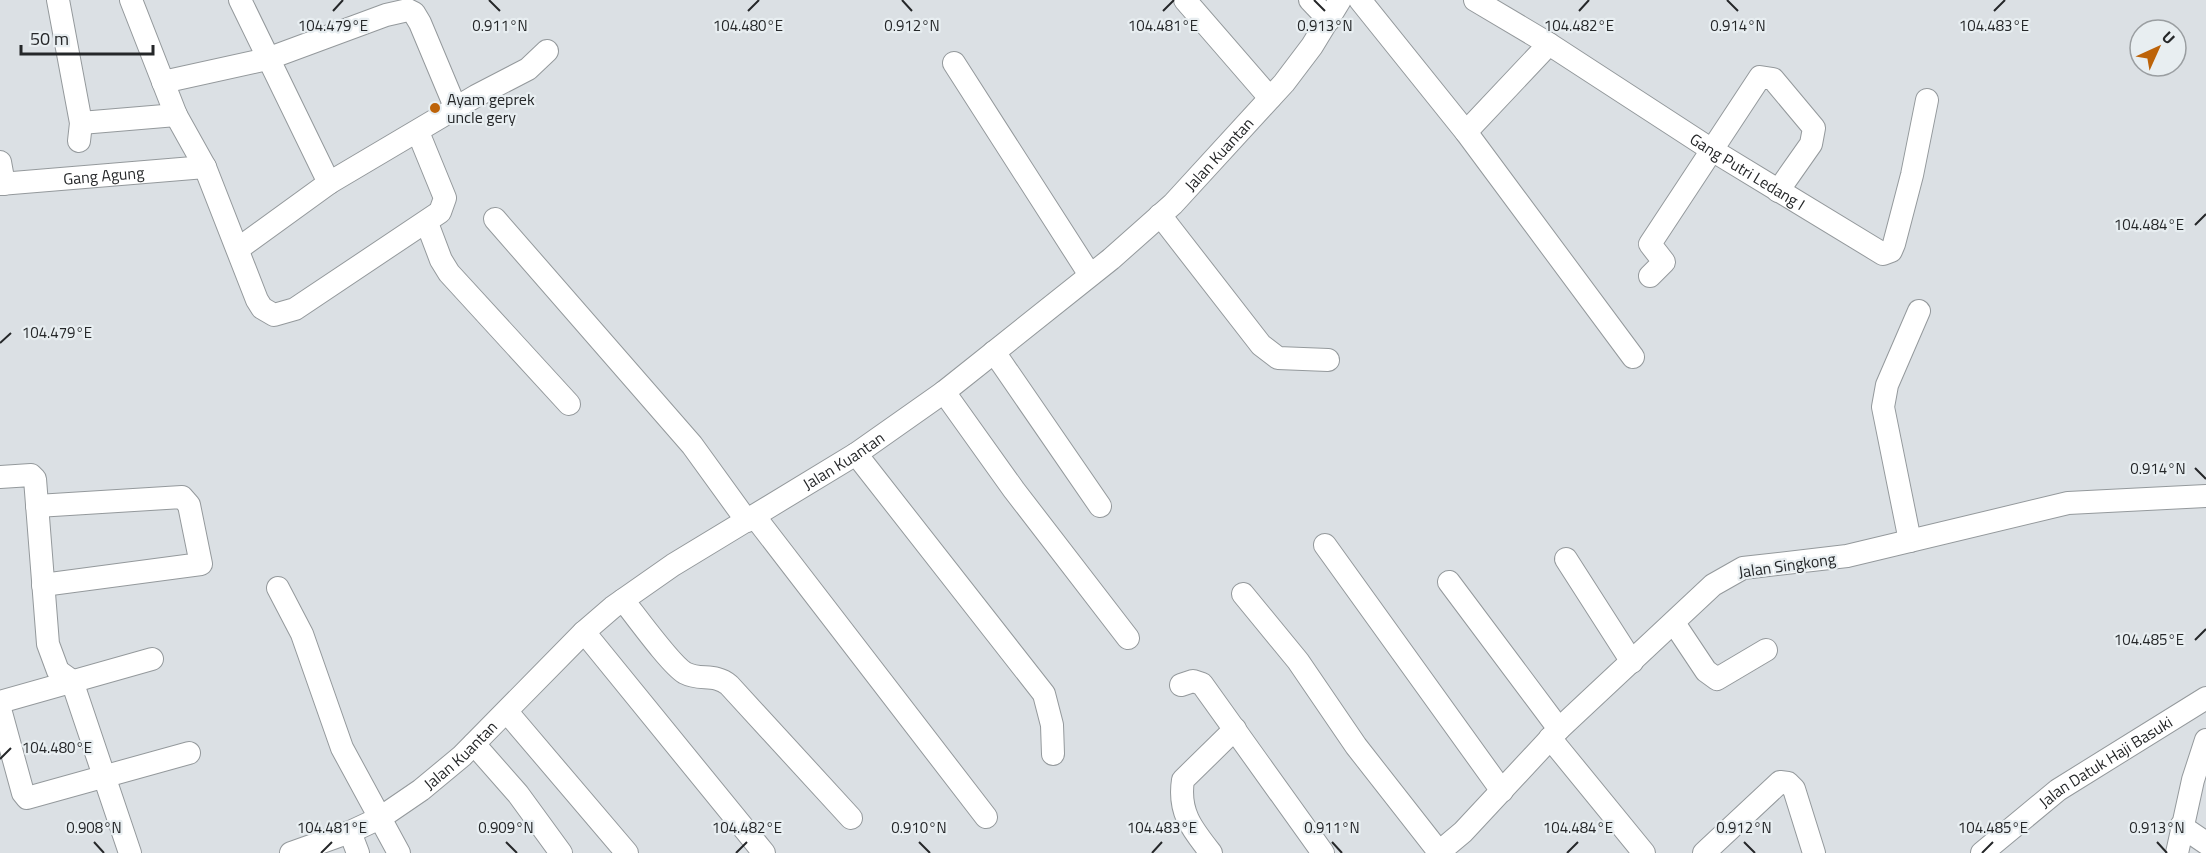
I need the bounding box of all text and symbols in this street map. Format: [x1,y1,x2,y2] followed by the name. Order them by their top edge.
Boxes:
[298,14,368,37] text: 104.479°E
[472,14,528,37] text: 0.911°N
[713,14,783,37] text: 104.480°E
[884,14,940,37] text: 0.912°N
[1128,14,1198,37] text: 104.481°E
[1297,14,1353,37] text: 0.913°N
[1544,14,1614,37] text: 104.482°E
[1710,14,1766,37] text: 0.914°N
[1959,14,2029,37] text: 104.483°E
[21,18,153,56] scale bar
[2128,18,2188,78] north arrow
[30,25,69,52] text: 50 m
[2156,25,2181,50] text: U
[447,87,535,129] place label: Ayam geprek uncle gery
[428,101,442,115] marker: Ayam geprek uncle gery
[1179,112,1259,196] street label: Jalan Kuantan
[1685,127,1810,216] street label: Gang Putri Ledang I
[62,160,145,191] street label: Gang Agung
[2114,213,2184,236] text: 104.484°E
[22,321,92,344] text: 104.479°E
[798,426,889,496] street label: Jalan Kuantan
[2130,457,2186,480] text: 0.914°N
[1737,546,1837,584] street label: Jalan Singkong
[2114,628,2184,651] text: 104.485°E
[2033,710,2177,813] street label: Jalan Datuk Haji Basuki
[418,715,503,795] street label: Jalan Kuantan
[22,736,92,759] text: 104.480°E
[66,816,122,839] text: 0.908°N
[297,816,367,839] text: 104.481°E
[478,816,534,839] text: 0.909°N
[712,816,782,839] text: 104.482°E
[891,816,947,839] text: 0.910°N
[1127,816,1197,839] text: 104.483°E
[1304,816,1360,839] text: 0.911°N
[1543,816,1613,839] text: 104.484°E
[1716,816,1772,839] text: 0.912°N
[1958,816,2028,839] text: 104.485°E
[2129,816,2185,839] text: 0.913°N

